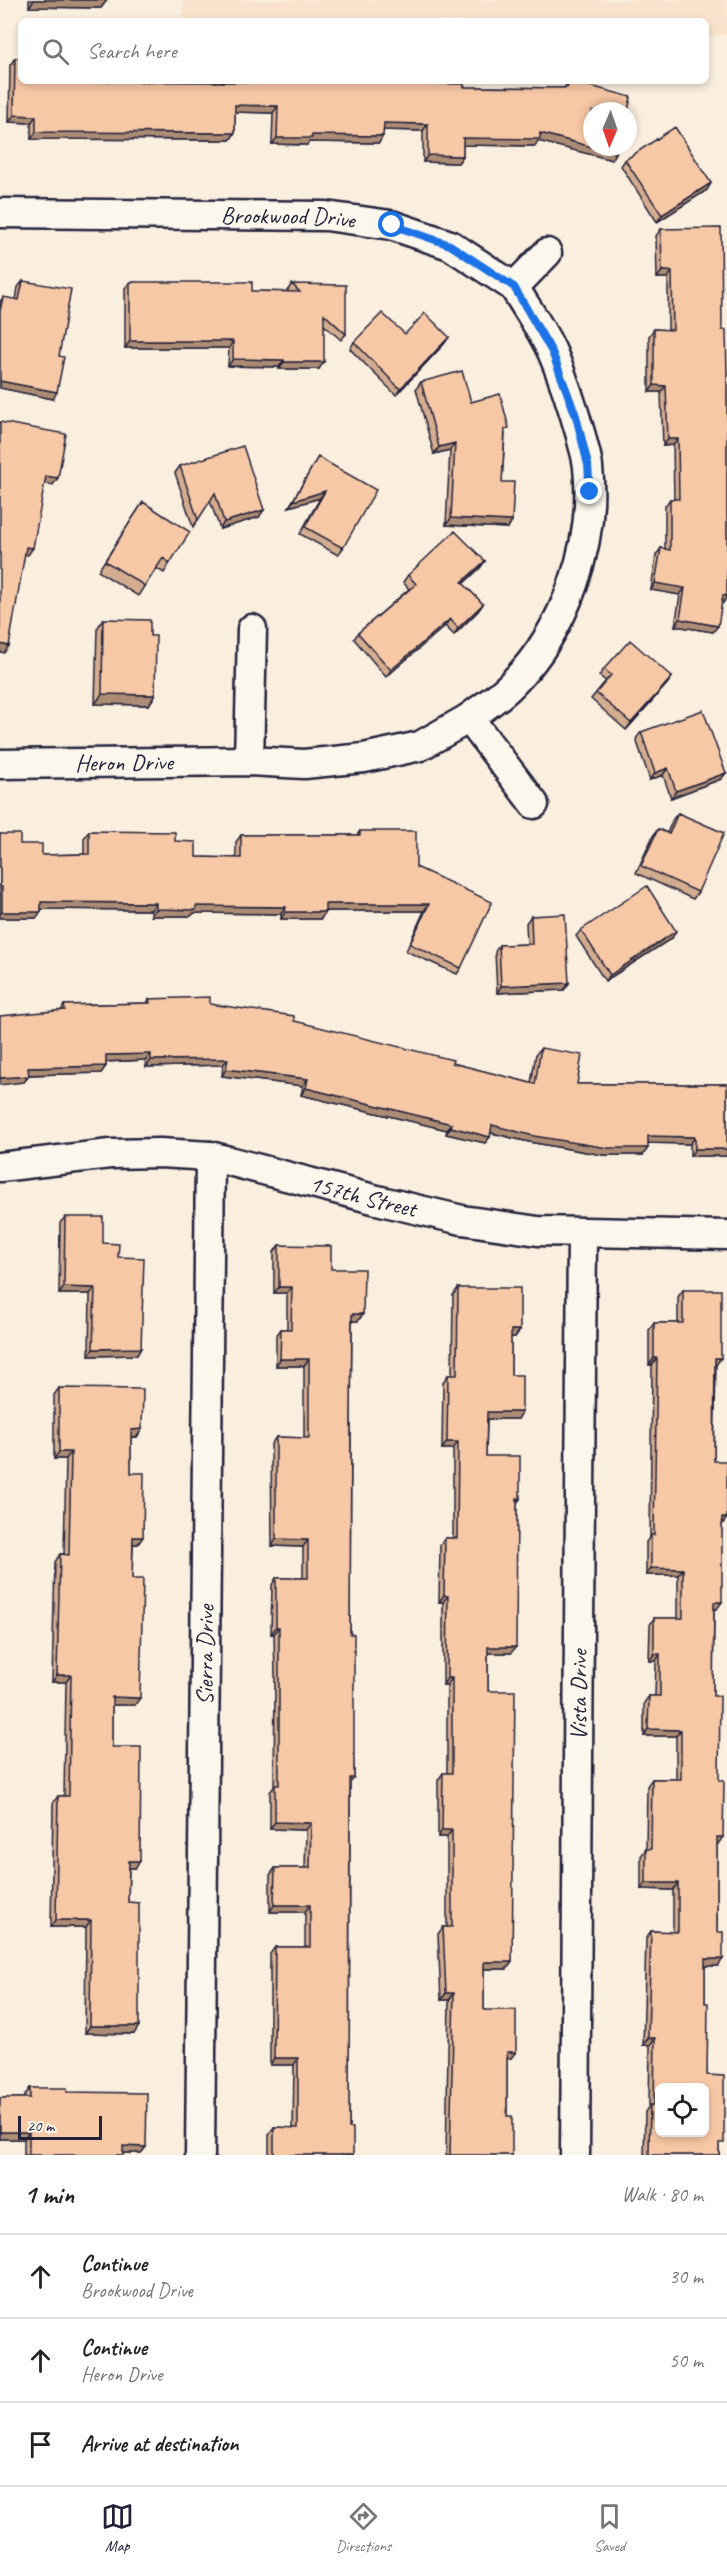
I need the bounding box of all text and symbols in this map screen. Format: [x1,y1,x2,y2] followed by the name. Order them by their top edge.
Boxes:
[18,18,709,84] search box
[39,35,72,68] icon: search
[87,37,177,65] text: Search here
[583,102,637,156] north arrow
[221,200,359,235] street label: Brookwood Drive
[378,211,404,237] route start
[576,478,602,504] route end
[75,747,175,778] street label: Heron Drive
[306,1168,421,1224] street label: 157th Street
[190,1602,221,1705] street label: Sierra Drive
[563,1647,594,1740] street label: Vista Drive
[655,2083,709,2137] map controls
[655,2083,709,2137] button: locate
[18,2113,102,2140] scale bar
[27,2116,54,2136] text: 20 m
[24,2178,74,2211] text: 1 min
[622,2182,703,2207] text: Walk · 80 m
[81,2250,147,2278] text: Continue
[24,2260,57,2293] icon: ahead
[669,2264,703,2289] text: 30 m
[81,2278,193,2303] text: Brookwood Drive
[81,2334,147,2362] text: Continue
[24,2344,57,2377] icon: ahead
[669,2348,703,2373] text: 50 m
[81,2362,162,2387] text: Heron Drive
[24,2428,57,2461] icon: arrive
[81,2430,238,2458] text: Arrive at destination
[101,2500,134,2556] tab: Map
[336,2500,391,2556] tab: Directions
[593,2500,626,2556] tab: Saved

